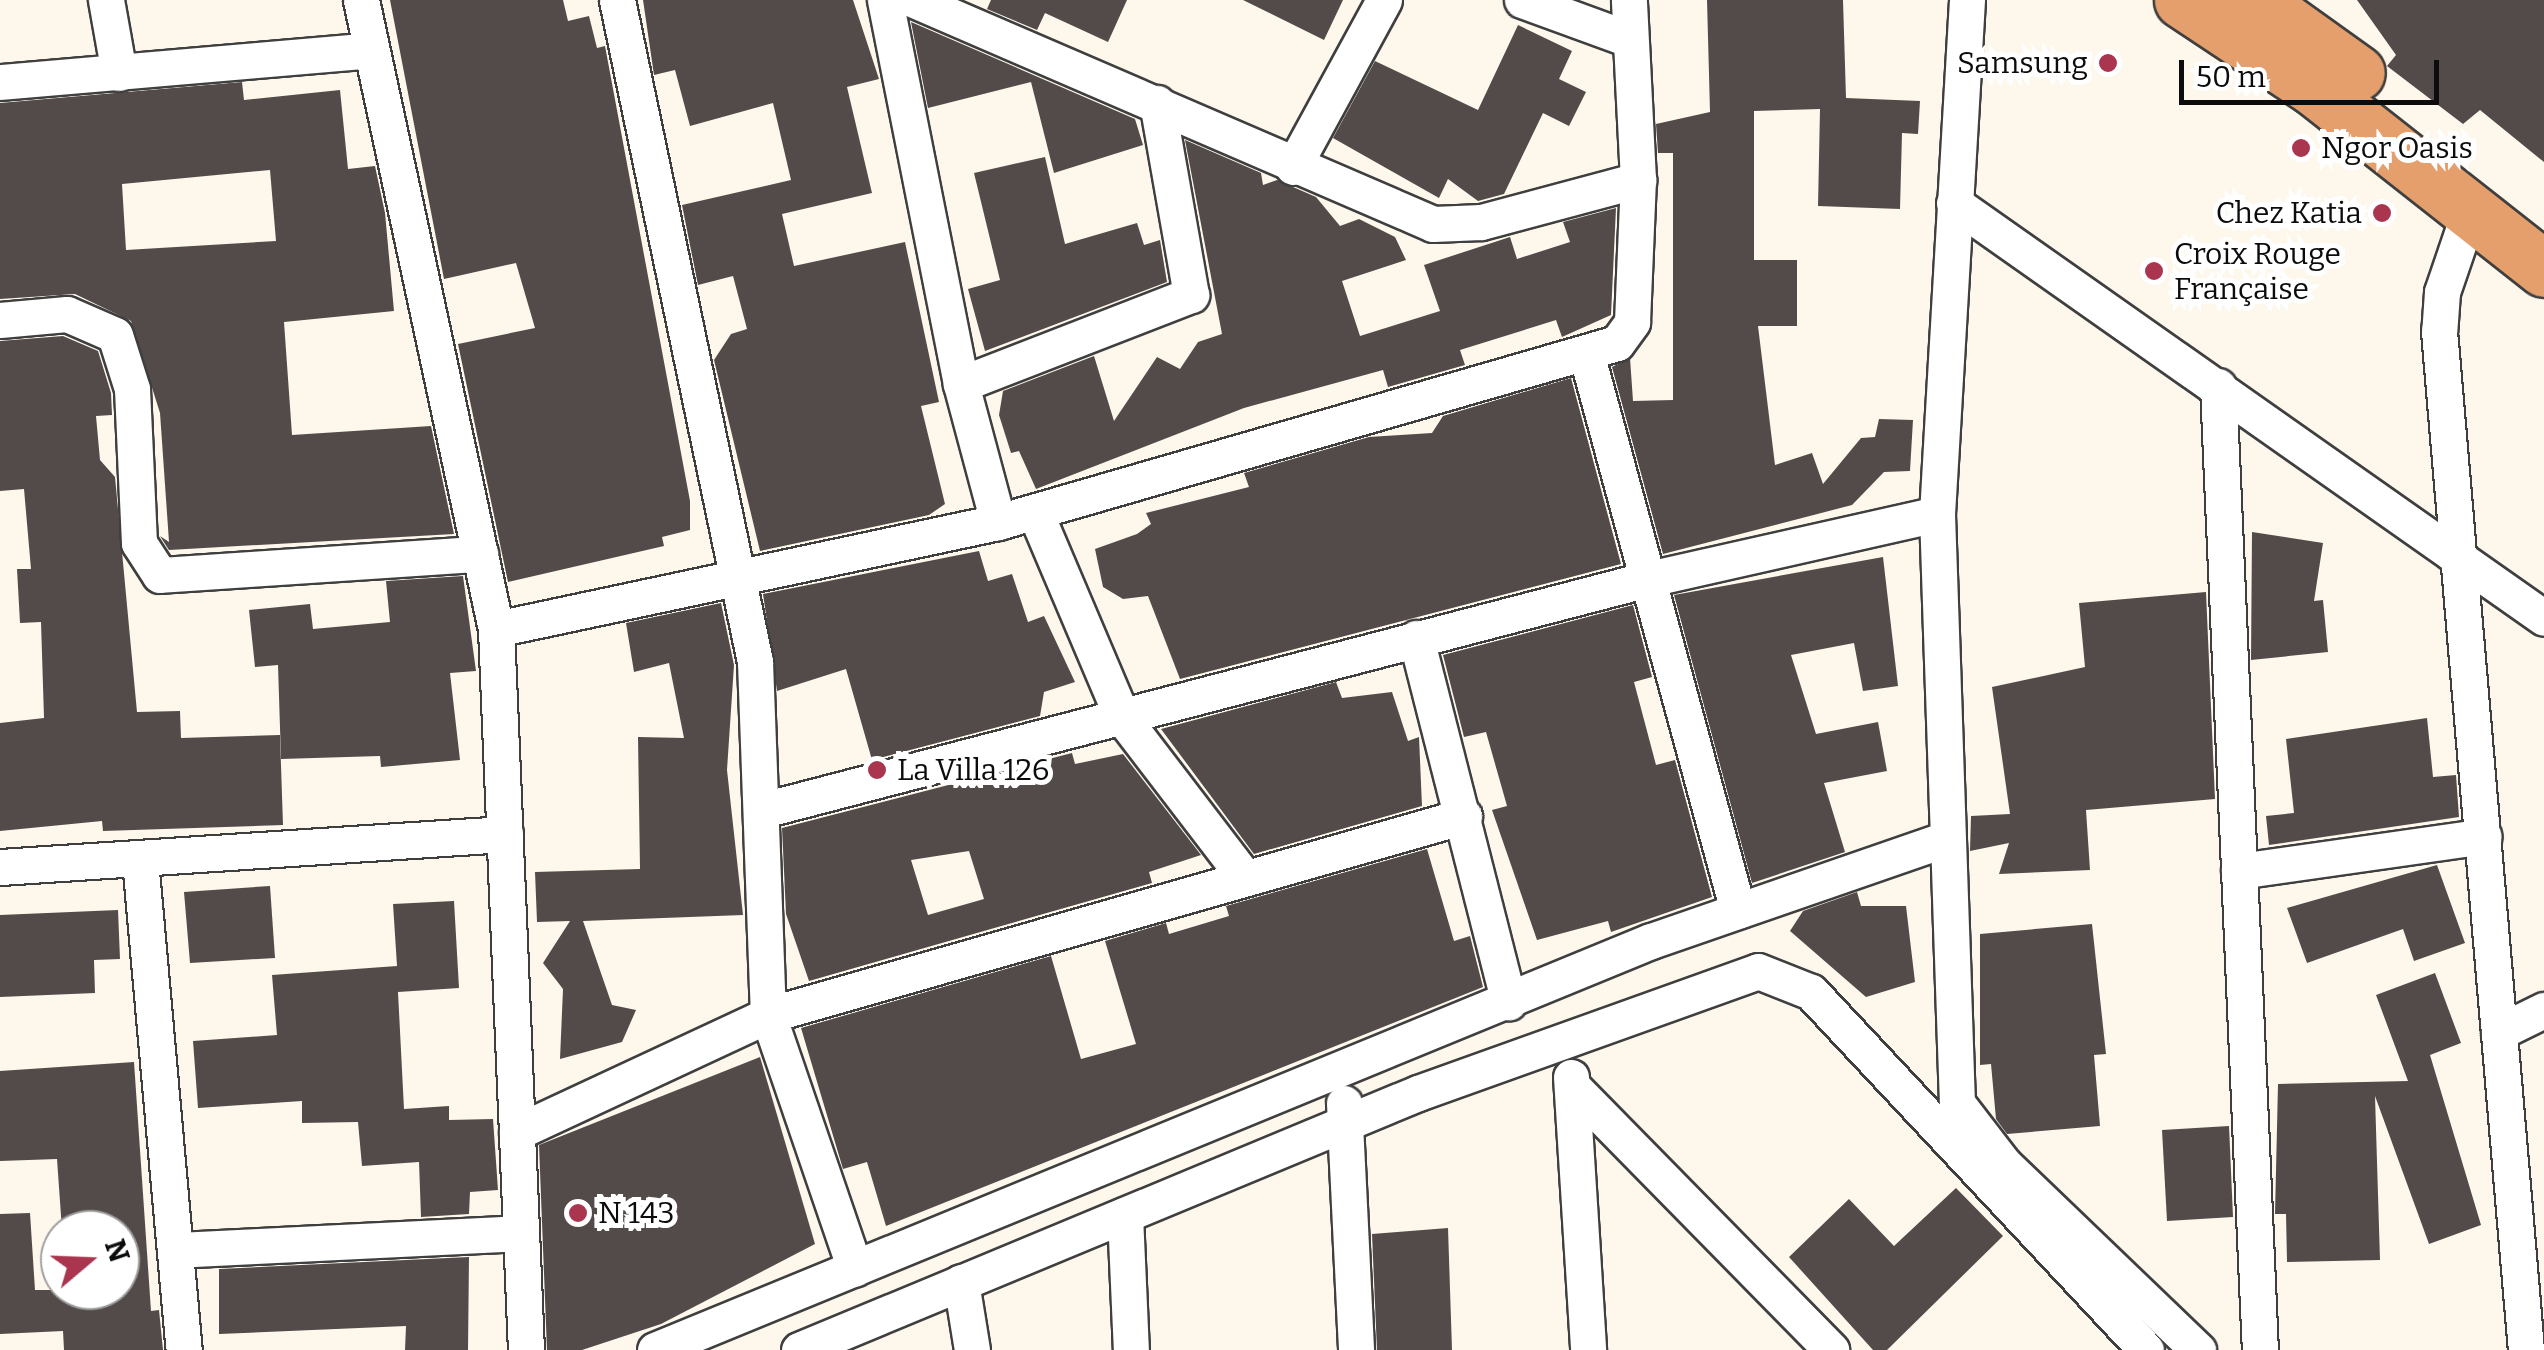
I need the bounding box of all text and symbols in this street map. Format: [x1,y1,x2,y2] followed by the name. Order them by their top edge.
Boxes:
[2184,40,2444,102] scale bar
[1957,45,2088,81] place label: Samsung
[2097,52,2119,74] marker: Samsung
[2196,59,2266,95] text: 50 m
[2321,130,2473,166] place label: Ngor Oasis
[2290,137,2312,159] marker: Ngor Oasis
[2216,195,2362,231] place label: Chez Katia
[2371,202,2393,224] marker: Chez Katia
[2174,236,2341,306] place label: Croix Rouge Française
[2143,260,2165,282] marker: Croix Rouge Française
[897,752,1049,788] place label: La Villa 126
[866,759,888,781] marker: La Villa 126
[598,1195,675,1231] place label: N 143
[567,1202,589,1224] marker: N 143
[40,1210,140,1310] north arrow
[98,1235,136,1266] text: N

